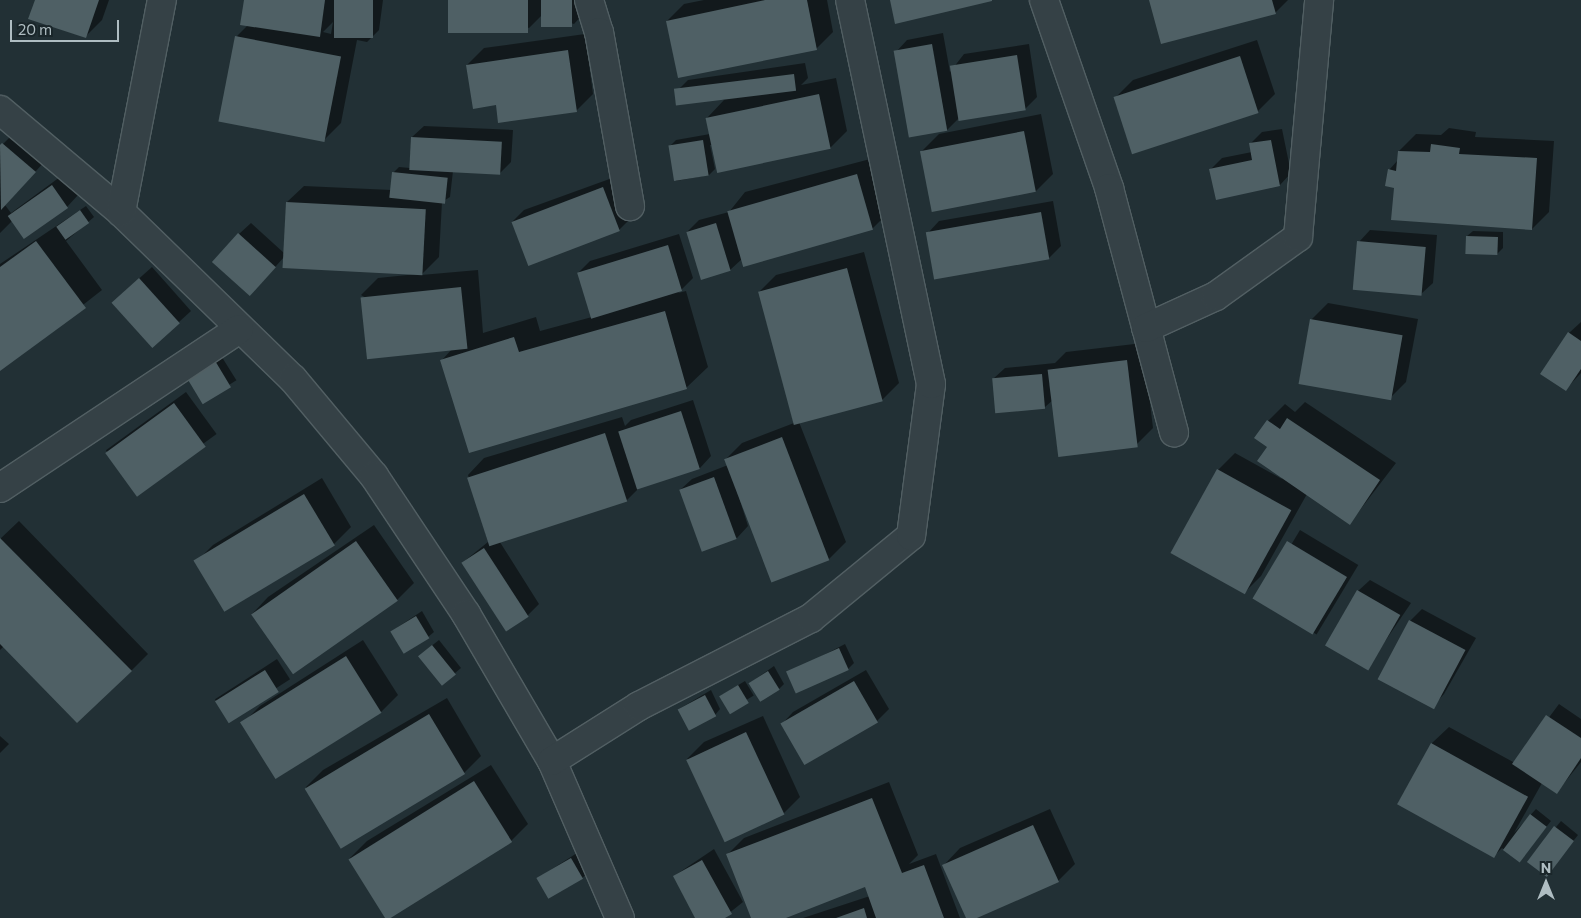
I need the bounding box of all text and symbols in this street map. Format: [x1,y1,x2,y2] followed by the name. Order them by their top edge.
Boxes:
[12,10,121,42] scale bar
[18,20,52,38] text: 20 m
[1521,858,1571,908] north arrow
[1541,859,1551,876] text: N

